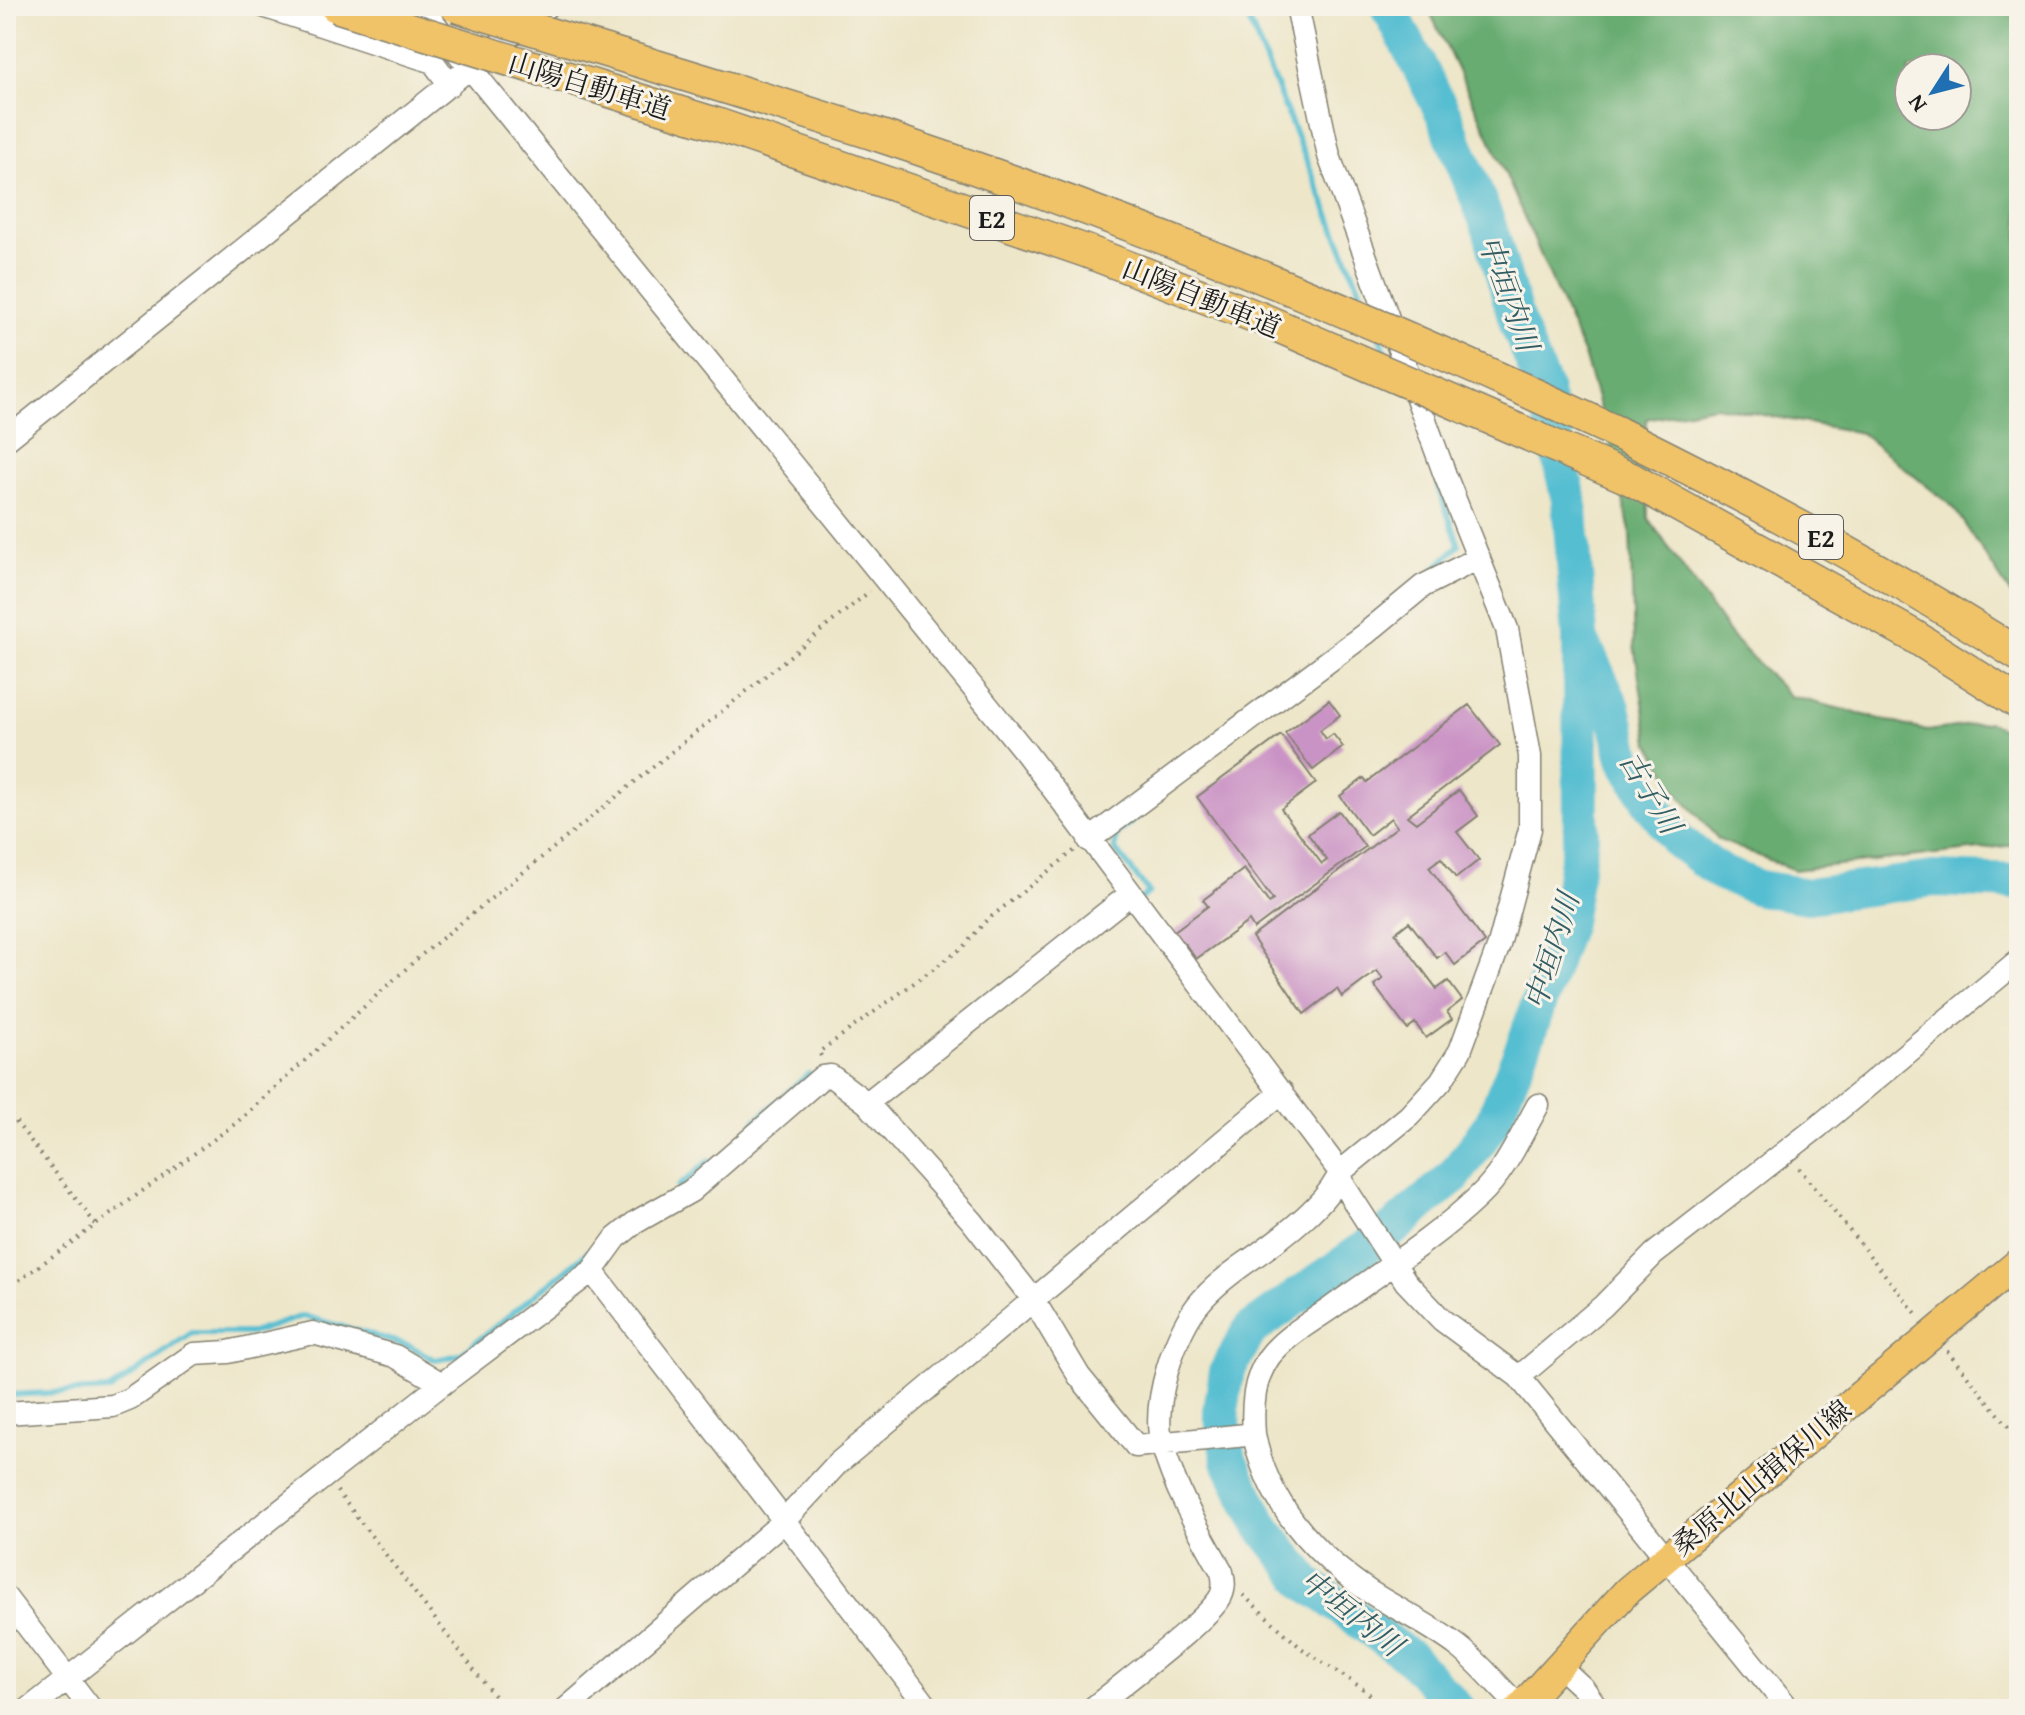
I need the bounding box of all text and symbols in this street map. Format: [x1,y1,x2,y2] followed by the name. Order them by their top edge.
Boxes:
[504,41,676,129] street label: 山陽自動車道
[1893,52,1973,132] north arrow
[1899,88,1934,119] text: N
[970,196,1014,240] road number: E2
[1468,229,1551,360] water label: 中垣内川
[1116,247,1288,347] street label: 山陽自動車道
[1799,515,1843,559] road number: E2
[1609,742,1695,844] water label: 古子川
[1512,884,1590,1015] water label: 中垣内川
[1662,1389,1860,1565] street label: 桑原北山揖保川線
[1291,1558,1415,1668] water label: 中垣内川

